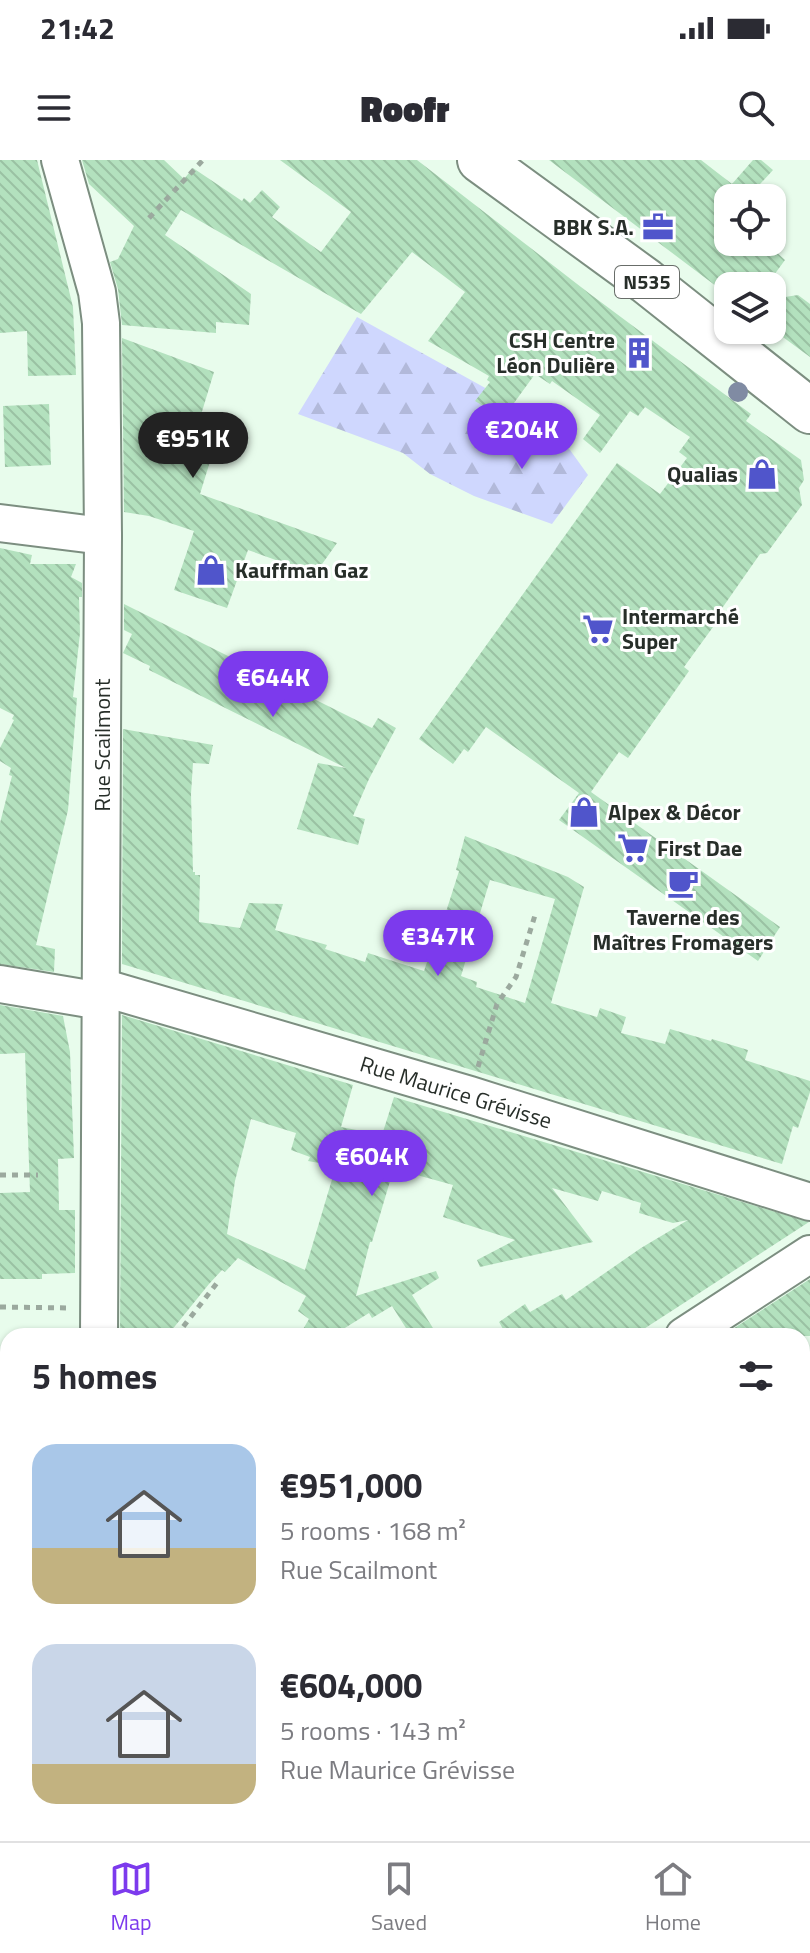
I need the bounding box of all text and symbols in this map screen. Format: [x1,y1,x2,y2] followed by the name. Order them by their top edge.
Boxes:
[40,5,115,51] text: 21:42
[361,81,449,136] text: Roofr
[32,86,76,130] icon: menu
[734,86,778,130] icon: search
[714,184,786,344] map controls
[714,184,786,256] button: locate
[553,210,634,244] place label: BBK S.A.
[641,210,675,244] office icon: BBK S.A.
[615,266,679,298] road number: N535
[714,272,786,344] button: layers
[496,323,615,382] place label: CSH Centre Léon Dulière
[622,336,656,370] building icon: CSH Centre Léon Dulière
[466,403,578,471] pin: €204K
[485,409,559,448] text: €204K
[137,412,249,480] pin: €951K
[156,418,230,457] text: €951K
[667,457,738,491] place label: Qualias
[745,457,779,491] shop icon: Qualias
[194,553,228,587] shop icon: Kauffman Gaz
[235,553,368,587] place label: Kauffman Gaz
[622,599,739,658] place label: Intermarché Super
[581,612,615,646] supermarket icon: Intermarché Super
[217,651,329,719] pin: €644K
[236,657,310,696] text: €644K
[85,678,119,812] street label: Rue Scailmont
[567,795,601,829] shop icon: Alpex & Décor
[608,795,741,829] place label: Alpex & Décor
[616,831,650,865] supermarket icon: First Dae
[657,831,742,865] place label: First Dae
[666,866,700,900] cafe icon: Taverne des Maîtres Fromagers
[593,900,773,959] place label: Taverne des Maîtres Fromagers
[382,910,494,978] pin: €347K
[401,916,475,955] text: €347K
[356,1047,556,1137] street label: Rue Maurice Grévisse
[316,1130,428,1198] pin: €604K
[335,1136,409,1175] text: €604K
[32,1350,157,1402] text: 5 homes
[734,1354,778,1398] icon: filters
[280,1459,422,1511] text: €951,000
[96,1476,192,1572] icon: home
[280,1511,466,1550] text: 5 rooms · 168 m²
[280,1550,437,1589] text: Rue Scailmont
[280,1659,422,1711] text: €604,000
[96,1676,192,1772] icon: home
[280,1711,466,1750] text: 5 rooms · 143 m²
[280,1750,515,1789] text: Rue Maurice Grévisse
[109,1857,153,1939] tab: Map
[371,1857,427,1939] tab: Saved
[645,1857,701,1939] tab: Home

